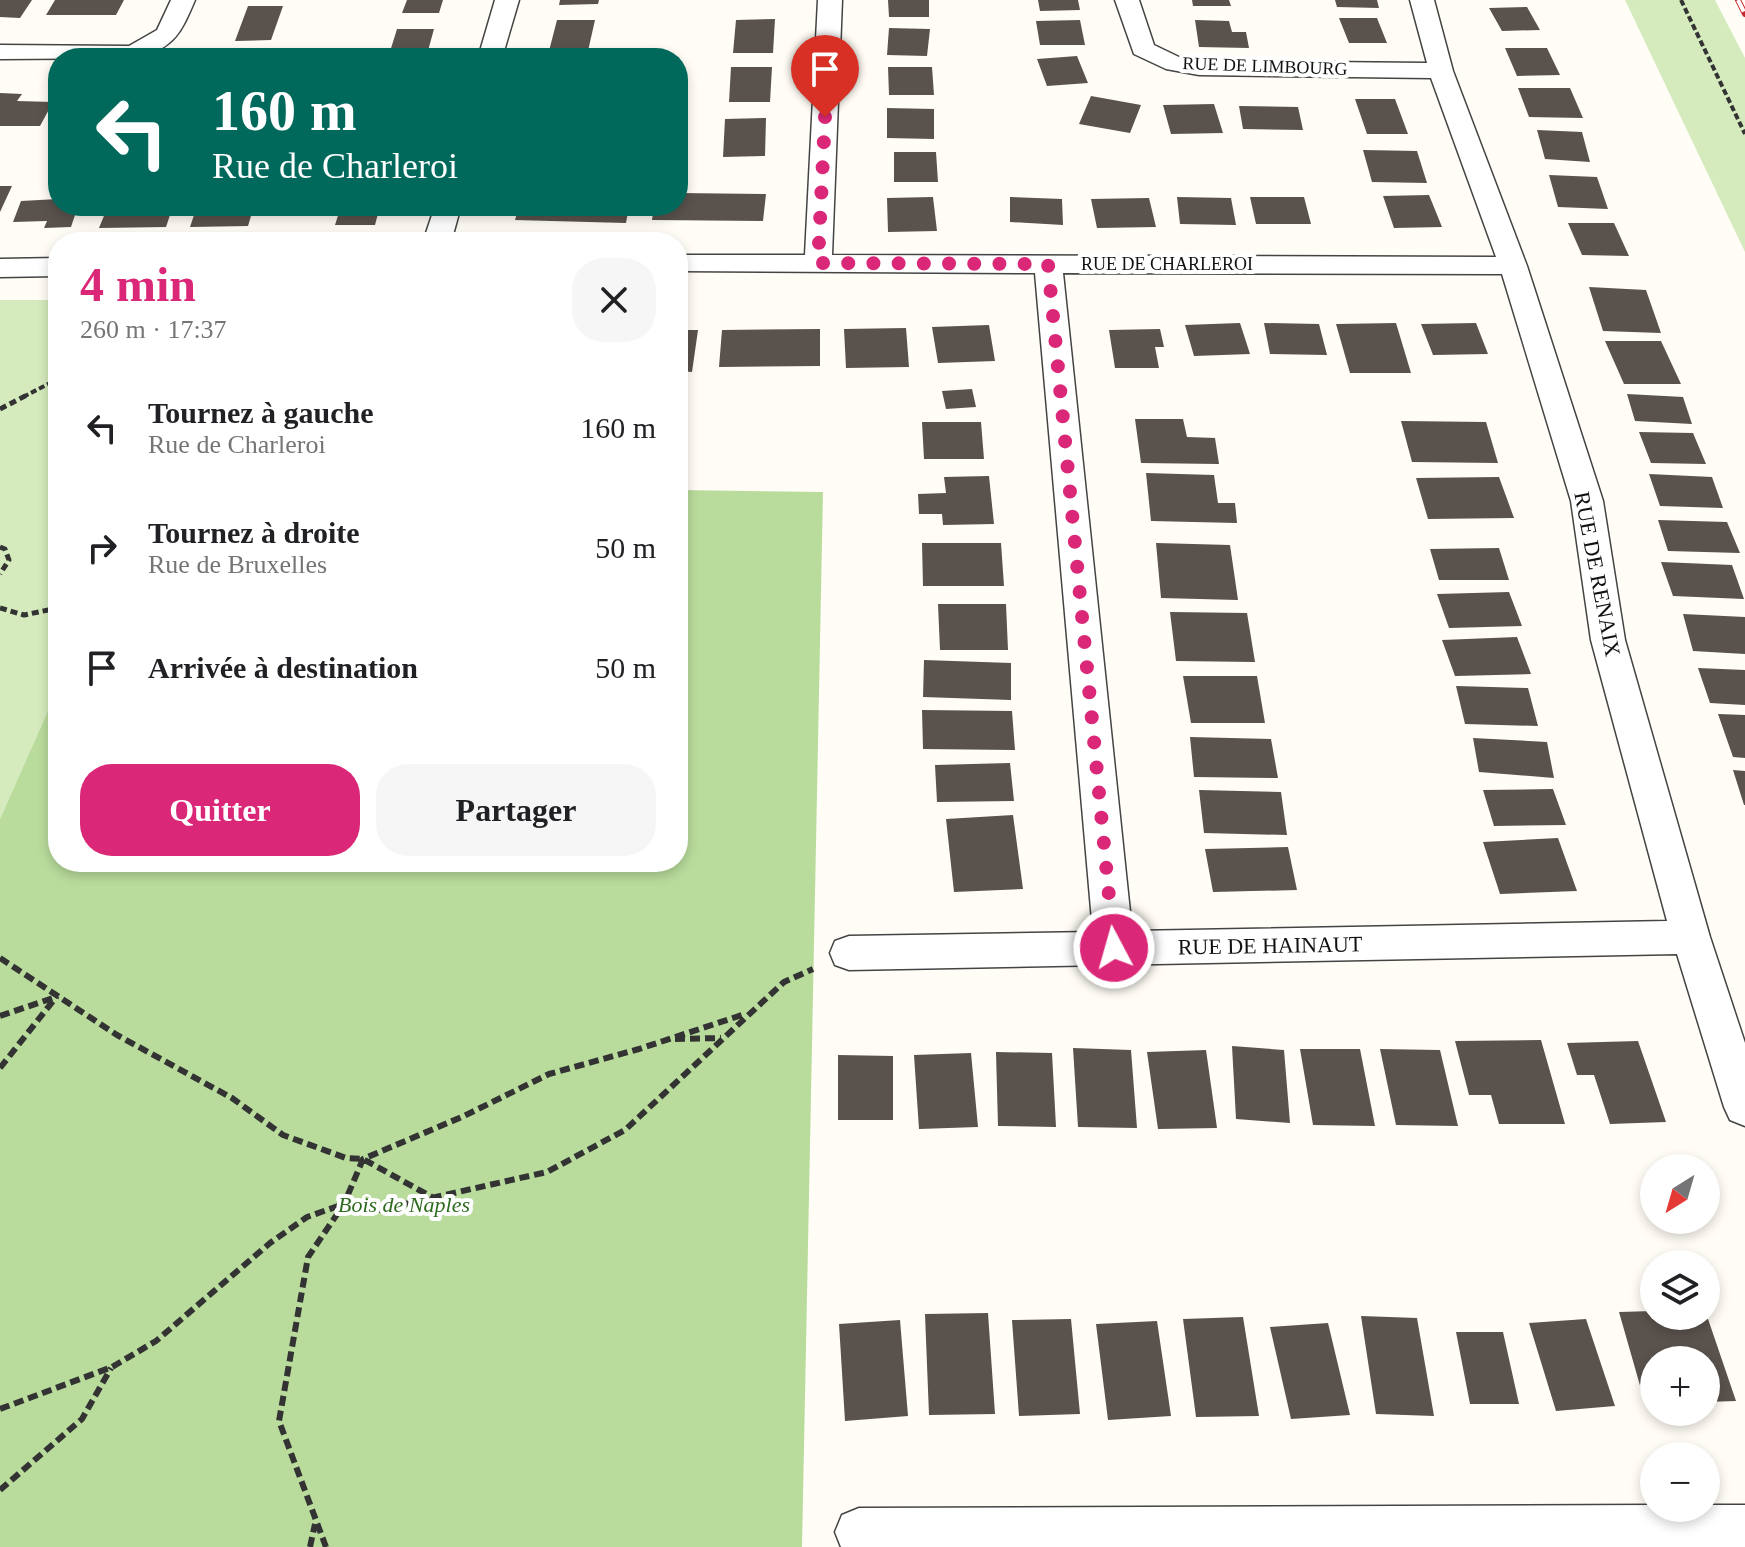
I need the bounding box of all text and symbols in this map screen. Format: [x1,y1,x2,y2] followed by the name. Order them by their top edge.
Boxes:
[791,35,859,117] pin
[803,47,847,91] icon: arrive
[1182,53,1348,79] street label: RUE DE LIMBOURG
[80,80,184,184] icon: left
[212,80,357,142] text: 160 m
[212,146,458,186] text: Rue de Charleroi
[1081,254,1253,274] street label: RUE DE CHARLEROI
[80,258,196,311] text: 4 min
[572,258,656,342] button: close
[80,315,227,344] text: 260 m · 17:37
[148,396,374,429] text: Tournez à gauche
[80,406,124,450] icon: left
[580,411,656,444] text: 160 m
[148,430,326,459] text: Rue de Charleroi
[1569,490,1626,659] street label: RUE DE RENAIX
[148,516,360,549] text: Tournez à droite
[80,526,124,570] icon: right
[595,531,656,564] text: 50 m
[148,550,327,579] text: Rue de Bruxelles
[80,646,124,690] icon: arrive
[148,651,418,684] text: Arrivée à destination
[595,651,656,684] text: 50 m
[80,764,360,856] button: Quitter
[376,764,656,856] button: Partager
[1072,906,1156,990] position arrow
[1178,931,1363,960] street label: RUE DE HAINAUT
[1640,1154,1720,1234] north arrow
[1640,1154,1720,1522] map controls
[338,1192,470,1217] park label: Bois de Naples
[1640,1250,1720,1330] button: layers
[1640,1346,1720,1426] button: +
[1640,1442,1720,1522] button: −

